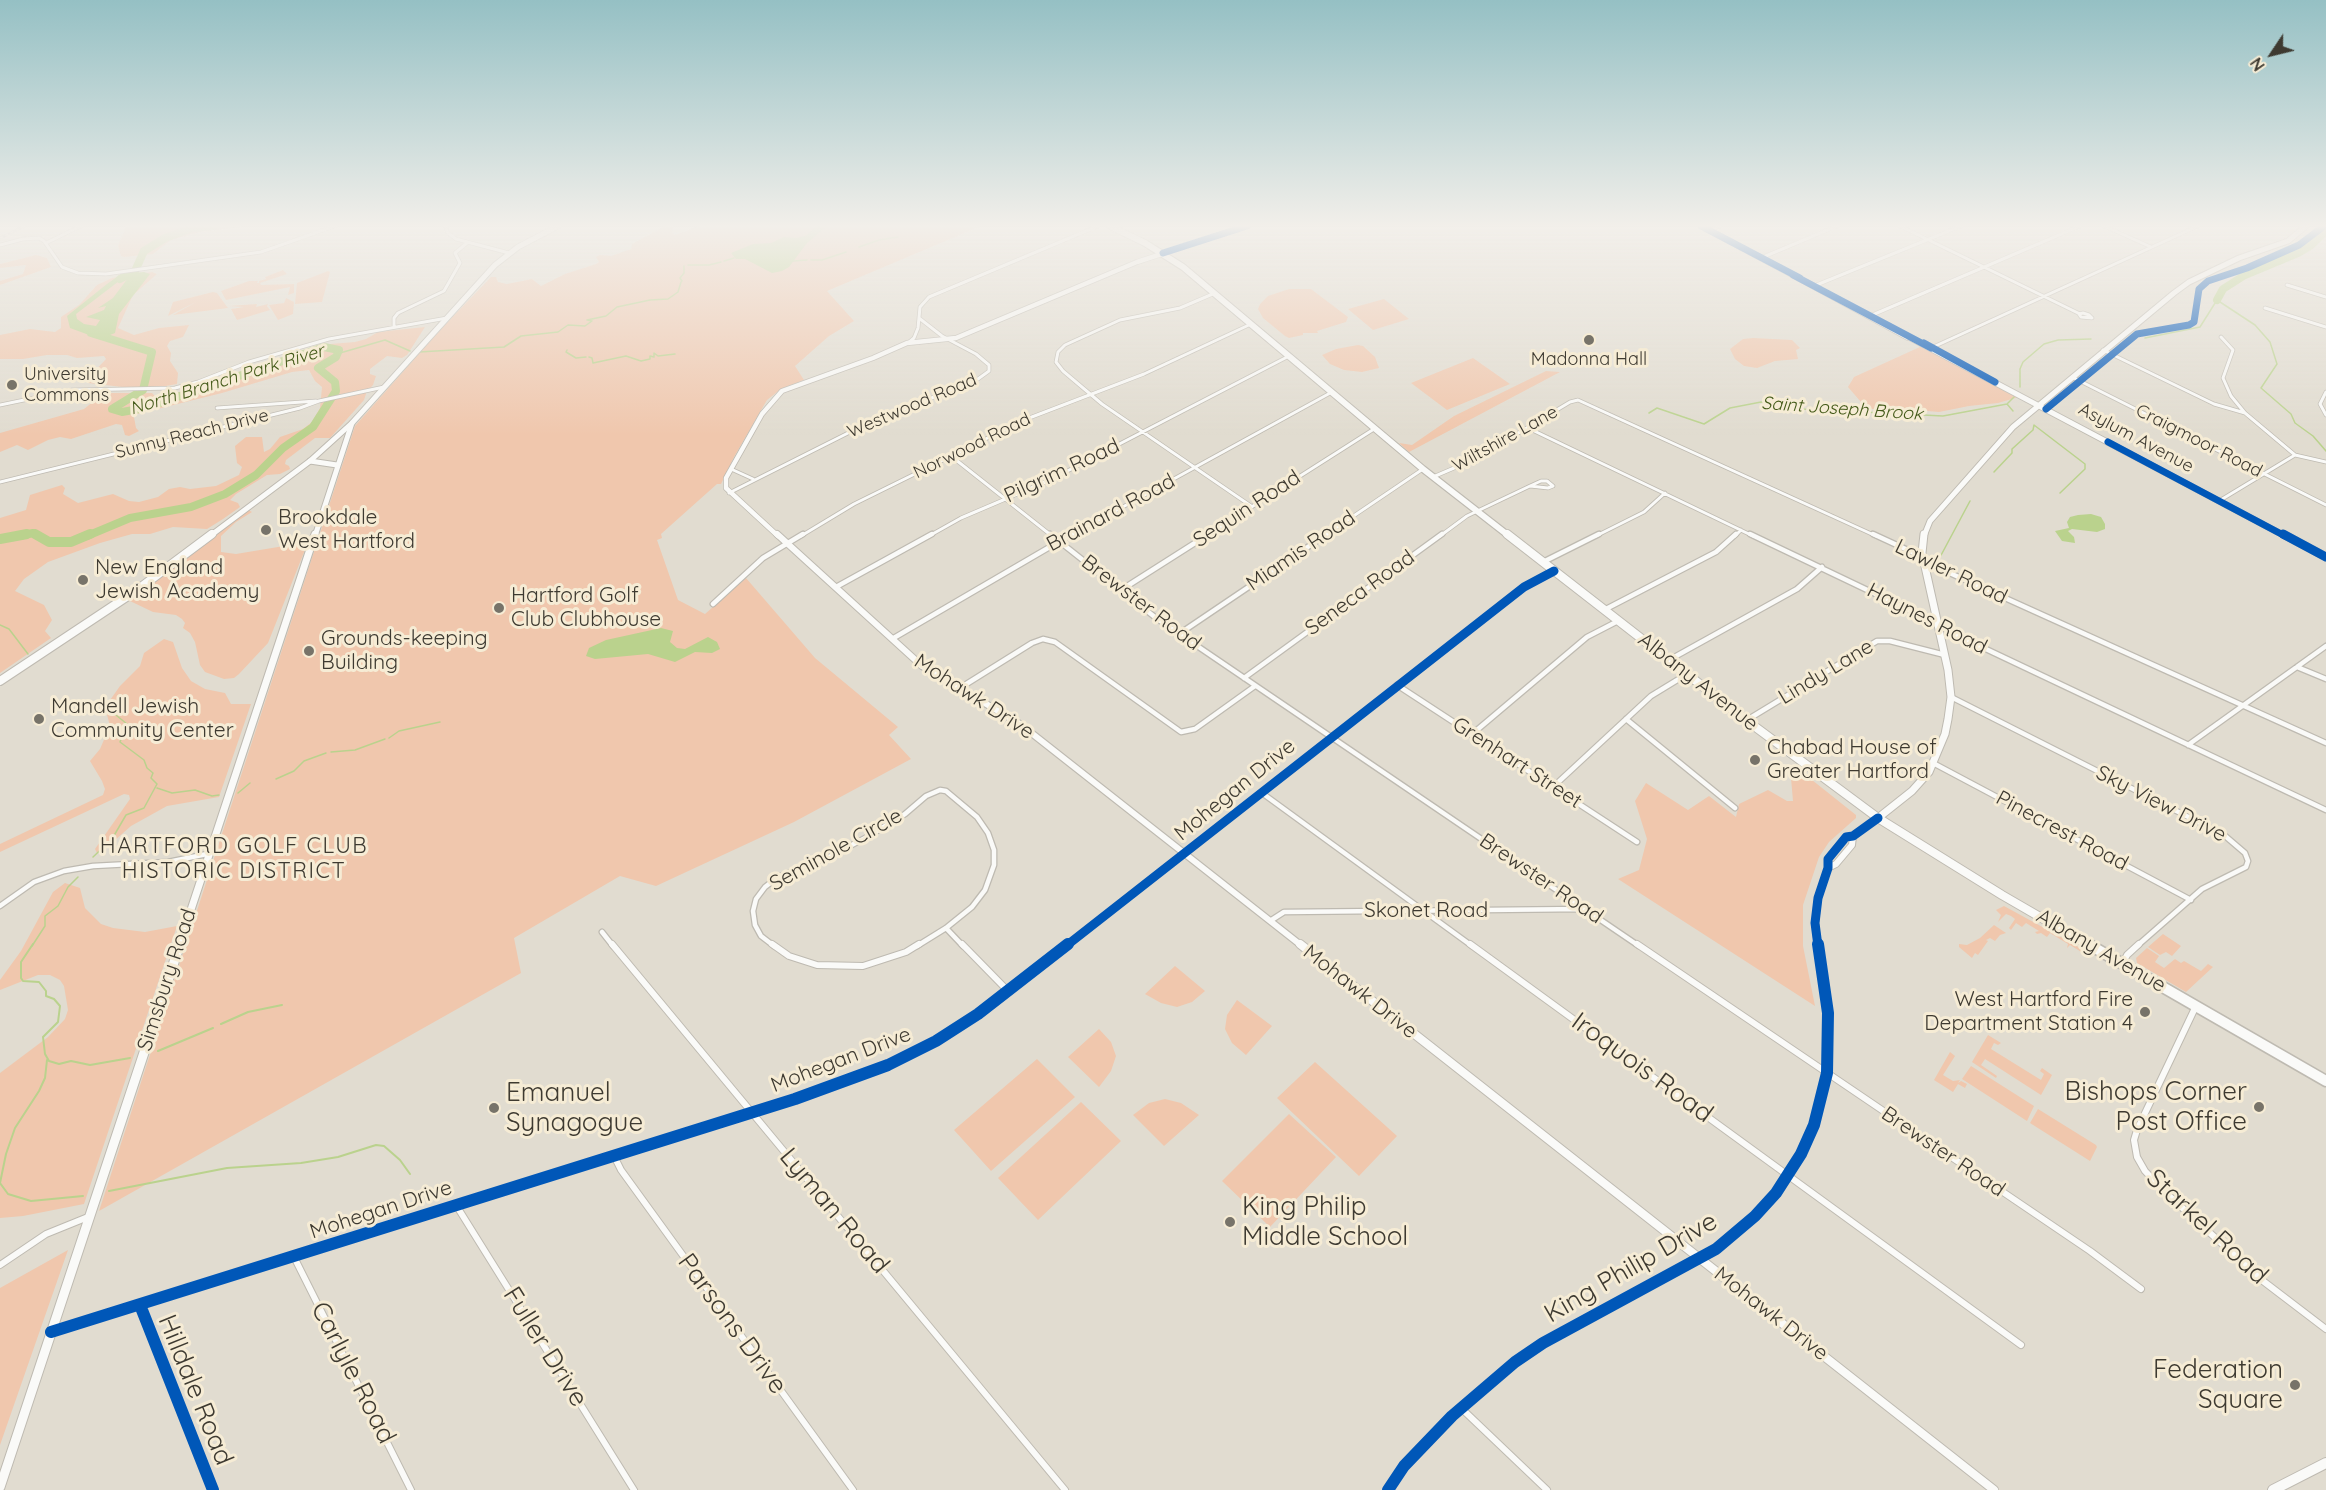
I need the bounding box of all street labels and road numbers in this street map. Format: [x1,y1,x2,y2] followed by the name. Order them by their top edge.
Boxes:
[844,369,980,443] street label: Westwood Road
[2075,399,2197,477] street label: Asylum Avenue
[2132,400,2266,482] street label: Craigmoor Road
[1449,401,1561,477] street label: Wiltshire Lane
[113,405,271,463] street label: Sunny Reach Drive
[910,408,1034,484] street label: Norwood Road
[1000,433,1124,509] street label: Pilgrim Road
[1189,465,1305,553] street label: Sequin Road
[1042,469,1180,557] street label: Brainard Road
[1242,505,1360,597] street label: Miamis Road
[1891,534,2011,610] street label: Lawler Road
[1300,545,1420,641] street label: Seneca Road
[1076,550,1206,656] street label: Brewster Road
[1863,578,1991,660] street label: Haynes Road
[1633,627,1763,737] street label: Albany Avenue
[1774,634,1878,710] street label: Lindy Lane
[909,649,1039,745] street label: Mohawk Drive
[1448,712,1586,814] street label: Grenhart Street
[1170,734,1300,846] street label: Mohegan Drive
[2092,760,2230,848] street label: Sky View Drive
[1992,786,2132,876] street label: Pinecrest Road
[765,803,907,897] street label: Seminole Circle
[1474,828,1608,930] street label: Brewster Road
[1364,898,1488,924] street label: Skonet Road
[2032,904,2170,998] street label: Albany Avenue
[132,906,202,1054] street label: Simsbury Road
[1298,940,1422,1044] street label: Mohawk Drive
[1565,1006,1719,1130] street label: Iroquois Road
[767,1022,915,1098] street label: Mohegan Drive
[1876,1101,2010,1203] street label: Brewster Road
[773,1142,895,1280] street label: Lyman Road
[2140,1163,2274,1291] street label: Starkel Road
[307,1175,455,1245] street label: Mohegan Drive
[1539,1206,1723,1330] street label: King Philip Drive
[671,1248,793,1400] street label: Parsons Drive
[1709,1262,1833,1366] street label: Mohawk Drive
[496,1281,594,1413] street label: Fuller Drive
[304,1297,402,1449] street label: Carlyle Road
[151,1310,239,1470] street label: Hilldale Road

